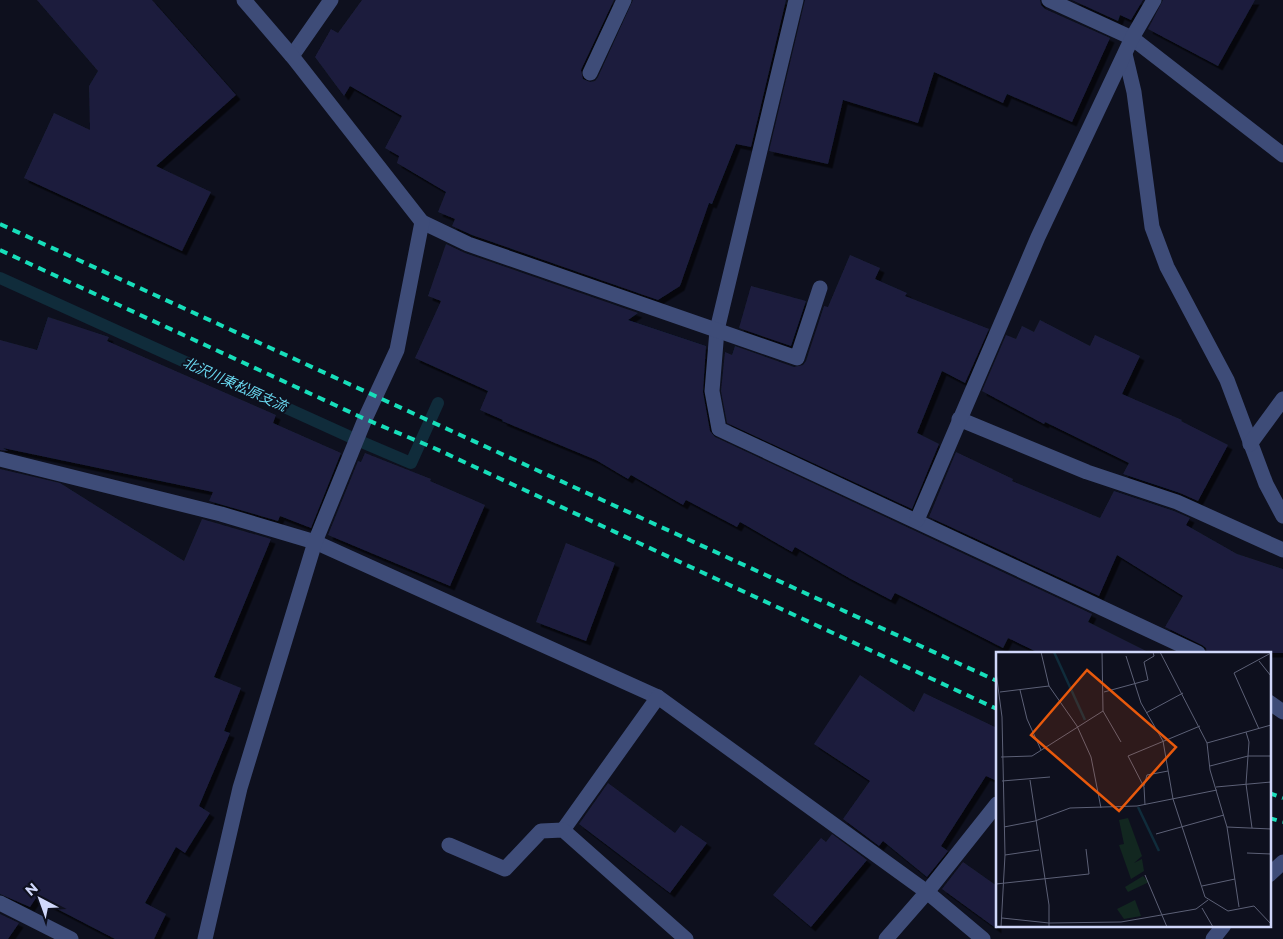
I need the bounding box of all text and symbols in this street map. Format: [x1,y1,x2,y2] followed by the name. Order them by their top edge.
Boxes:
[180,353,292,416] water label: 北沢川東松原支流
[996,652,1270,926] inset map
[15,874,65,924] north arrow
[21,879,42,900] text: N

